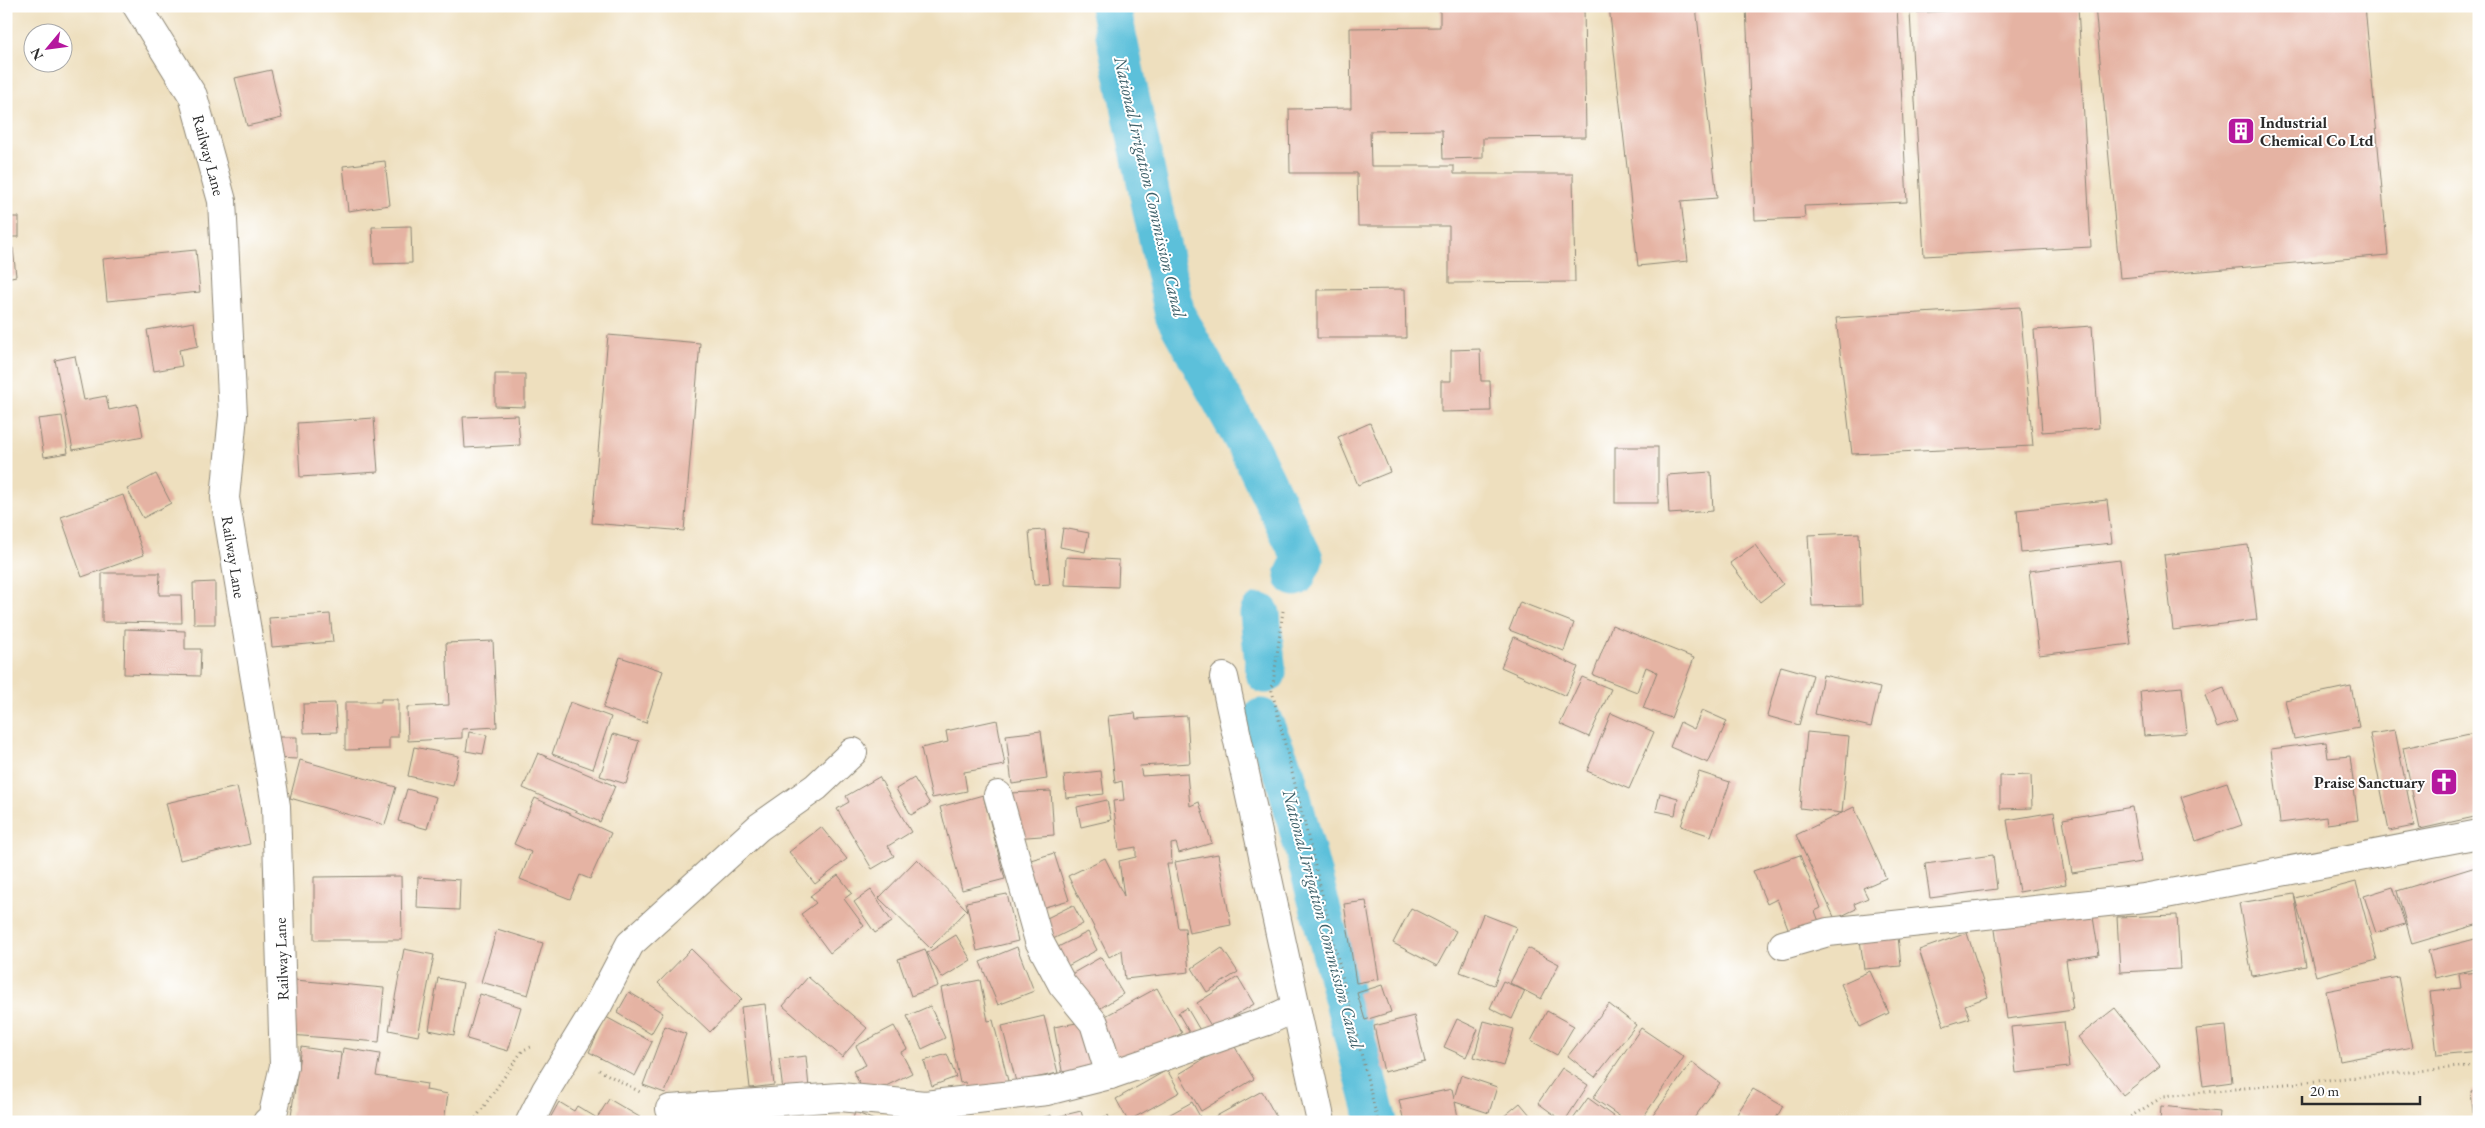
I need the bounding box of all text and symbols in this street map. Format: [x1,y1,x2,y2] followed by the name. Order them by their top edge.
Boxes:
[22,22,72,72] north arrow
[26,44,47,64] text: N
[1108,53,1192,321] water label: National Irrigation Commission Canal
[188,112,229,198] street label: Railway Lane
[2260,112,2374,151] place label: Industrial Chemical Co Ltd
[2226,116,2256,146] building icon: Industrial Chemical Co Ltd
[217,514,250,600] street label: Railway Lane
[2429,767,2459,797] church icon: Praise Sanctuary
[2314,772,2425,793] place label: Praise Sanctuary
[1277,786,1369,1052] water label: National Irrigation Commission Canal
[270,917,293,1001] street label: Railway Lane
[2302,1073,2420,1105] scale bar
[2310,1081,2339,1100] text: 20 m

